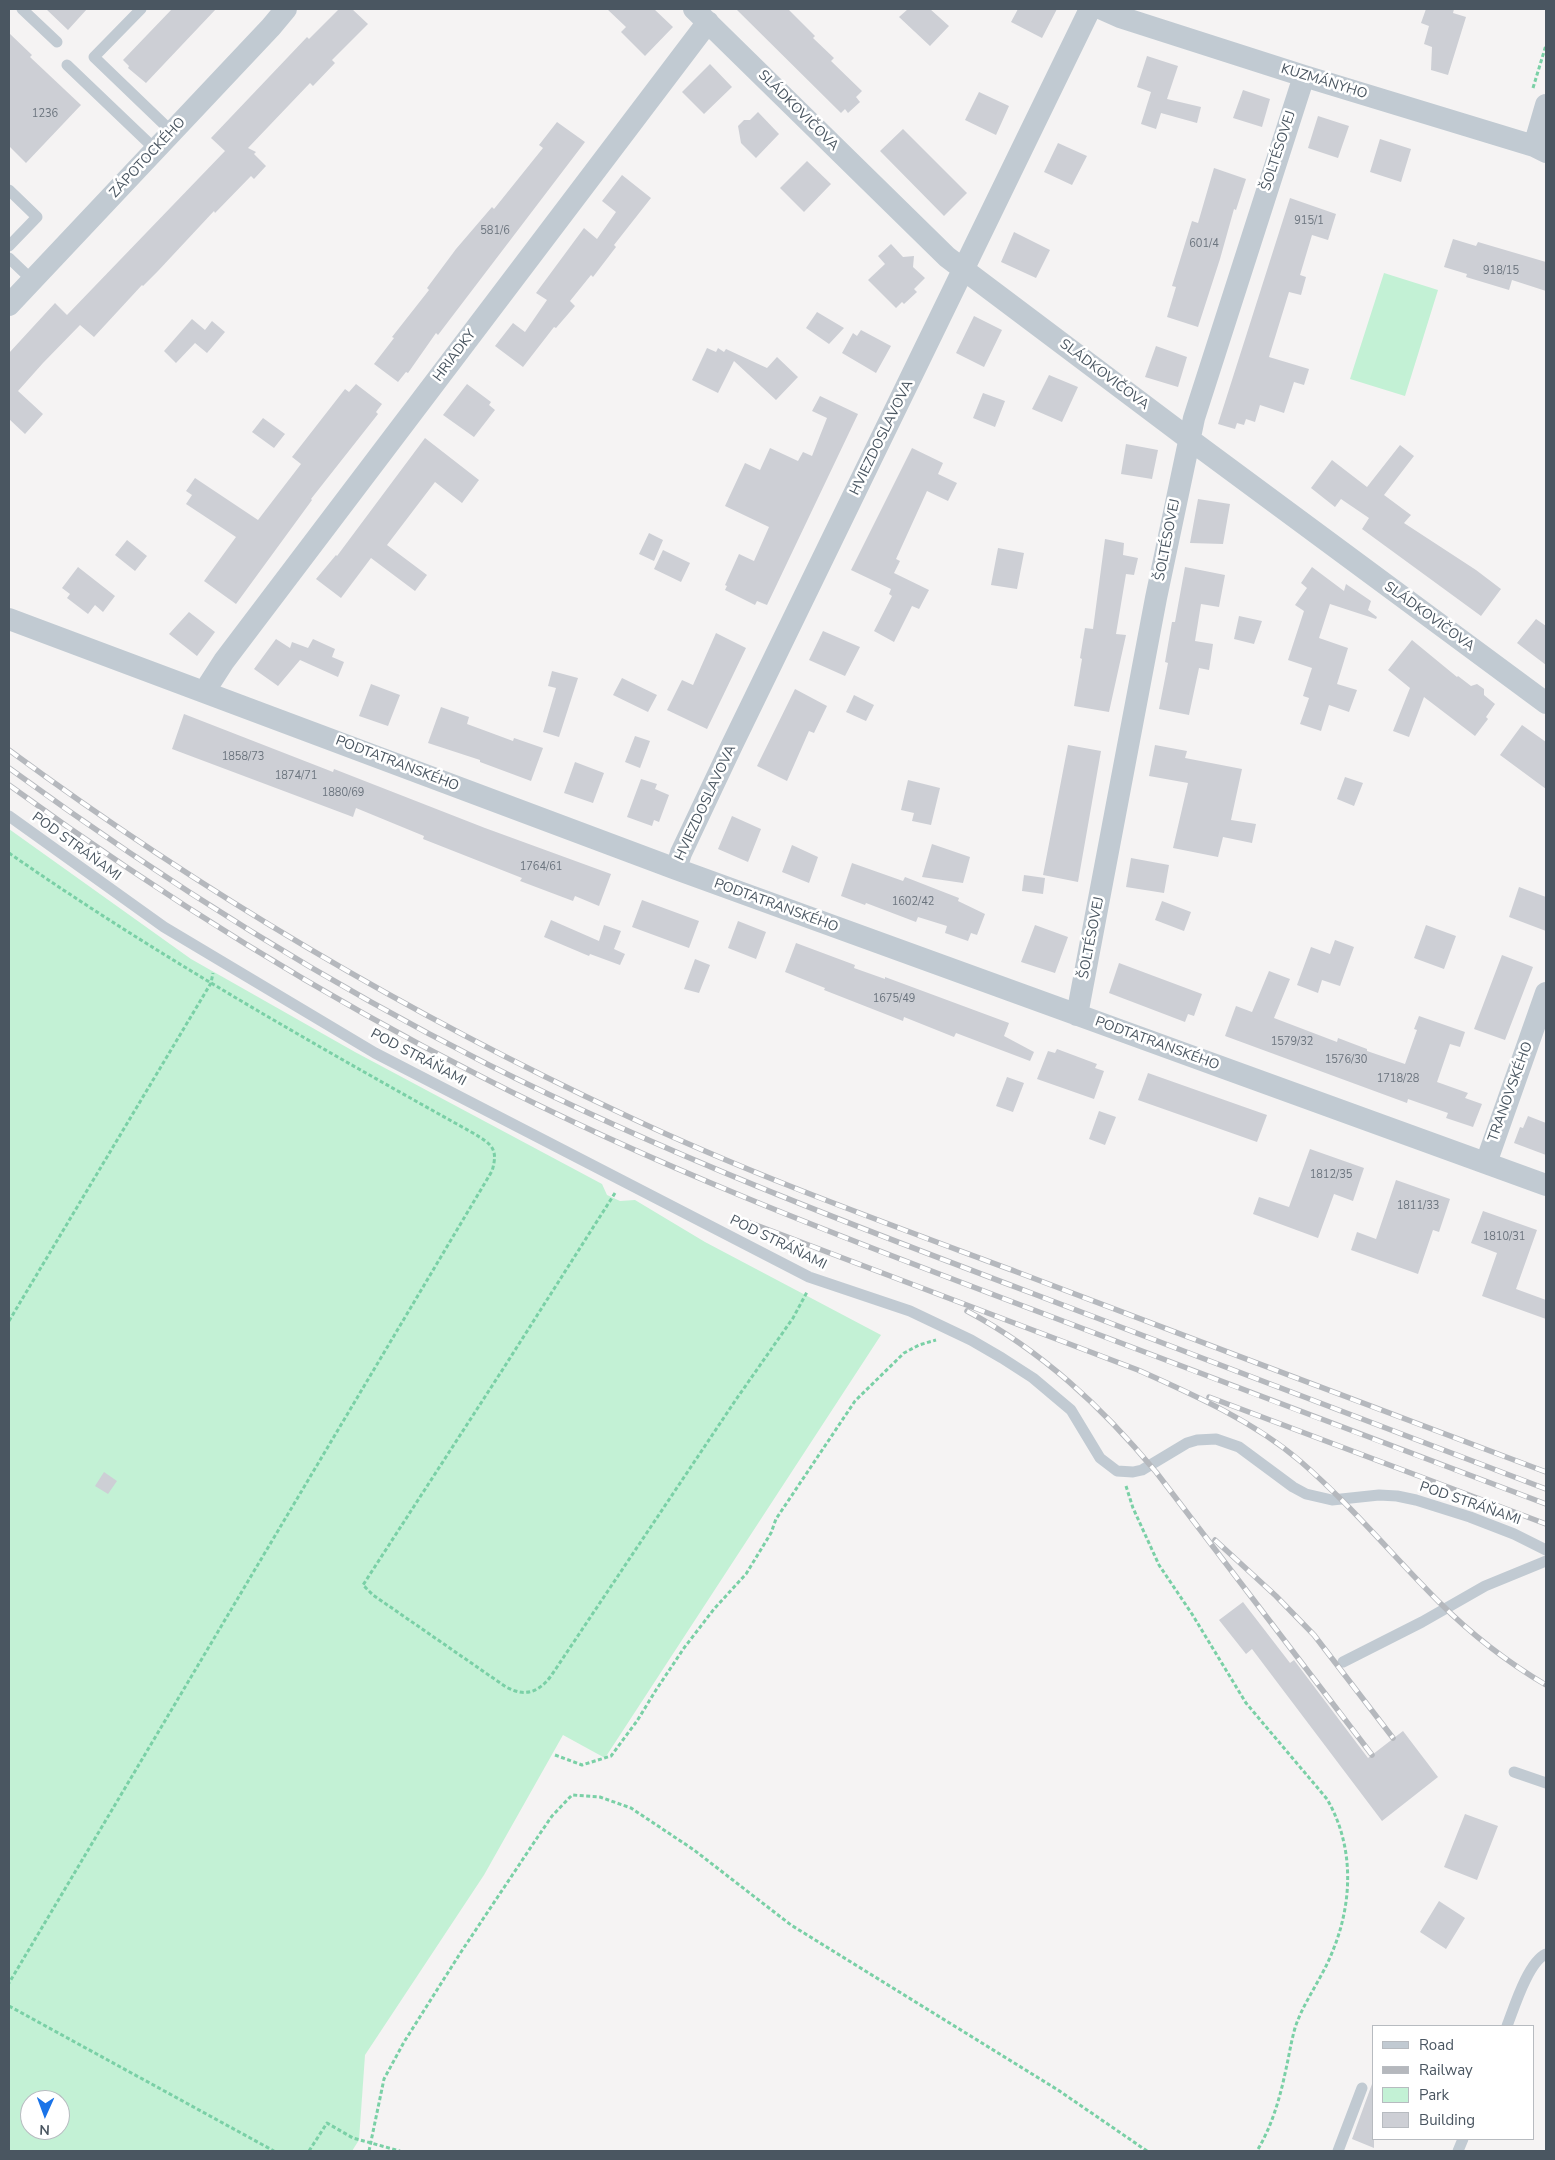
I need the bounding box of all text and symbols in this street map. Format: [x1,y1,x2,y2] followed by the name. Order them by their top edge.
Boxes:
[1279,61,1369,103] street label: KUZMÁNYHO
[754,67,842,155] street label: SLÁDKOVIČOVA
[32,107,58,121] house number: 1236
[1258,109,1300,193] street label: ŠOLTÉSOVEJ
[107,114,189,202] street label: ZÁPOTOCKÉHO
[1294,214,1324,228] house number: 915/1
[480,224,510,238] house number: 581/6
[1189,237,1219,251] house number: 601/4
[1483,264,1519,278] house number: 918/15
[430,327,480,385] street label: HRIADKY
[1056,336,1152,414] street label: SLÁDKOVIČOVA
[847,378,917,498] street label: HVIEZDOSLAVOVA
[1152,498,1184,582] street label: ŠOLTÉSOVEJ
[1381,579,1477,655] street label: SLÁDKOVIČOVA
[333,733,461,795] street label: PODTATRANSKÉHO
[672,742,740,864] street label: HVIEZDOSLAVOVA
[222,750,264,764] house number: 1858/73
[275,769,317,783] house number: 1874/71
[322,786,364,800] house number: 1880/69
[28,809,124,885] street label: POD STRÁŇAMI
[520,860,562,874] house number: 1764/61
[712,876,840,936] street label: PODTATRANSKÉHO
[892,895,934,909] house number: 1602/42
[1076,896,1108,980] street label: ŠOLTÉSOVEJ
[873,992,915,1006] house number: 1675/49
[1093,1014,1221,1074] street label: PODTATRANSKÉHO
[367,1026,469,1090] street label: POD STRÁŇAMI
[1271,1035,1313,1049] house number: 1579/32
[1485,1040,1537,1144] street label: TRANOVSKÉHO
[1325,1053,1367,1067] house number: 1576/30
[1377,1072,1419,1086] house number: 1718/28
[1310,1168,1352,1182] house number: 1812/35
[1397,1199,1439,1213] house number: 1811/33
[727,1212,829,1274] street label: POD STRÁŇAMI
[1483,1230,1525,1244] house number: 1810/31
[1417,1479,1523,1529] street label: POD STRÁŇAMI
[1372,2025,1535,2140] legend
[1419,2035,1454,2055] text: Road
[1419,2060,1473,2080] text: Railway
[1419,2085,1449,2105] text: Park
[20,2090,70,2140] north arrow
[1419,2110,1475,2130] text: Building
[39,2120,50,2139] text: N

